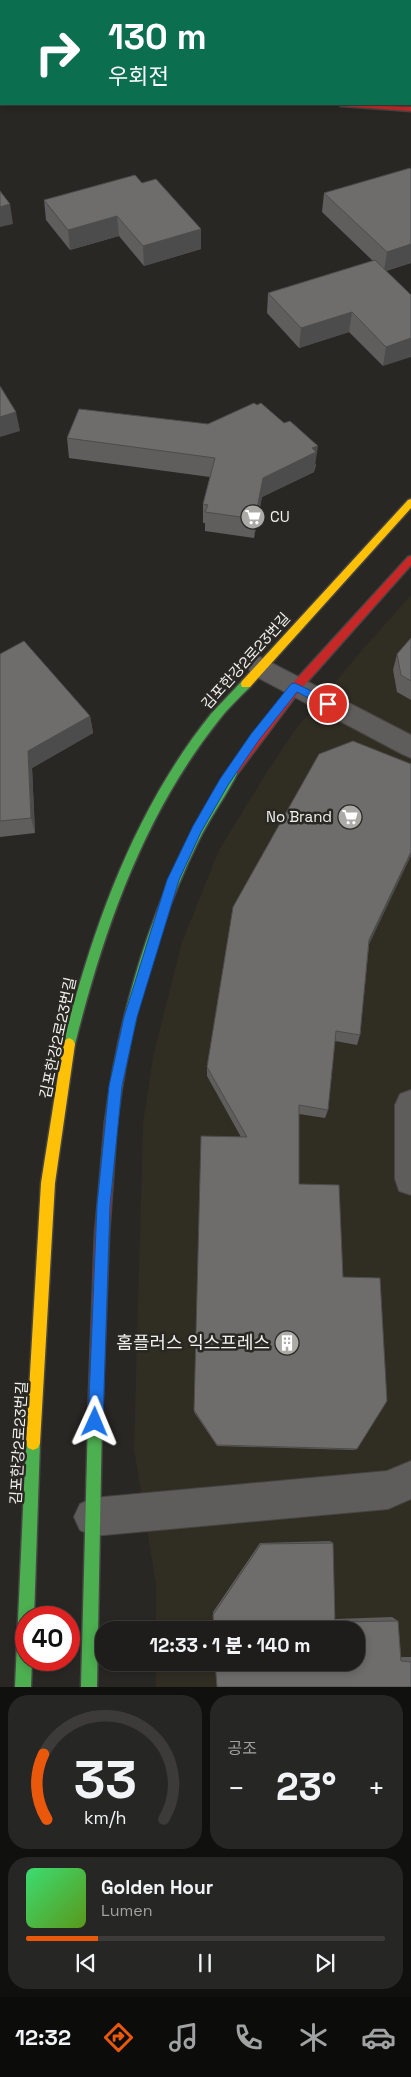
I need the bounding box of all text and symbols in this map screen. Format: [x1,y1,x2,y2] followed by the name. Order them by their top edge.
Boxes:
[108,15,207,59] text: 130 m
[25,20,90,85] icon: right
[108,62,169,90] text: 우회전
[240,504,266,530] supermarket icon: CU
[270,507,290,526] place label: CU
[197,608,294,713] street label: 김포한강2로23번길
[307,683,349,725] pin
[314,690,342,718] icon: arrive
[337,804,363,830] supermarket icon: No Brand
[266,807,332,826] place label: No Brand
[35,975,80,1100] street label: 김포한강2로23번길
[274,1330,300,1356] building icon: 홈플러스 익스프레스
[116,1331,270,1354] place label: 홈플러스 익스프레스
[6,1381,31,1505] street label: 김포한강2로23번길
[68,1395,120,1447] position arrow
[15,1606,80,1671] speed limit sign: 40
[149,1633,311,1658] text: 12:33 · 1 분 · 140 m
[228,1738,257,1759] text: 공조
[73,1747,136,1813] text: 33
[276,1763,337,1811] text: 23°
[228,1770,245,1806] text: −
[368,1770,385,1806] text: +
[83,1806,126,1829] text: km/h
[101,1875,213,1900] text: Golden Hour
[101,1900,153,1921] text: Lumen
[72,1949,100,1977] icon: previous
[191,1949,219,1977] icon: pause
[311,1949,339,1977] icon: next
[101,2020,136,2055] icon: directions
[166,2020,201,2055] icon: music
[231,2020,266,2055] icon: phone
[296,2020,331,2055] icon: climate
[361,2020,396,2055] icon: car
[15,2023,71,2051] text: 12:32

